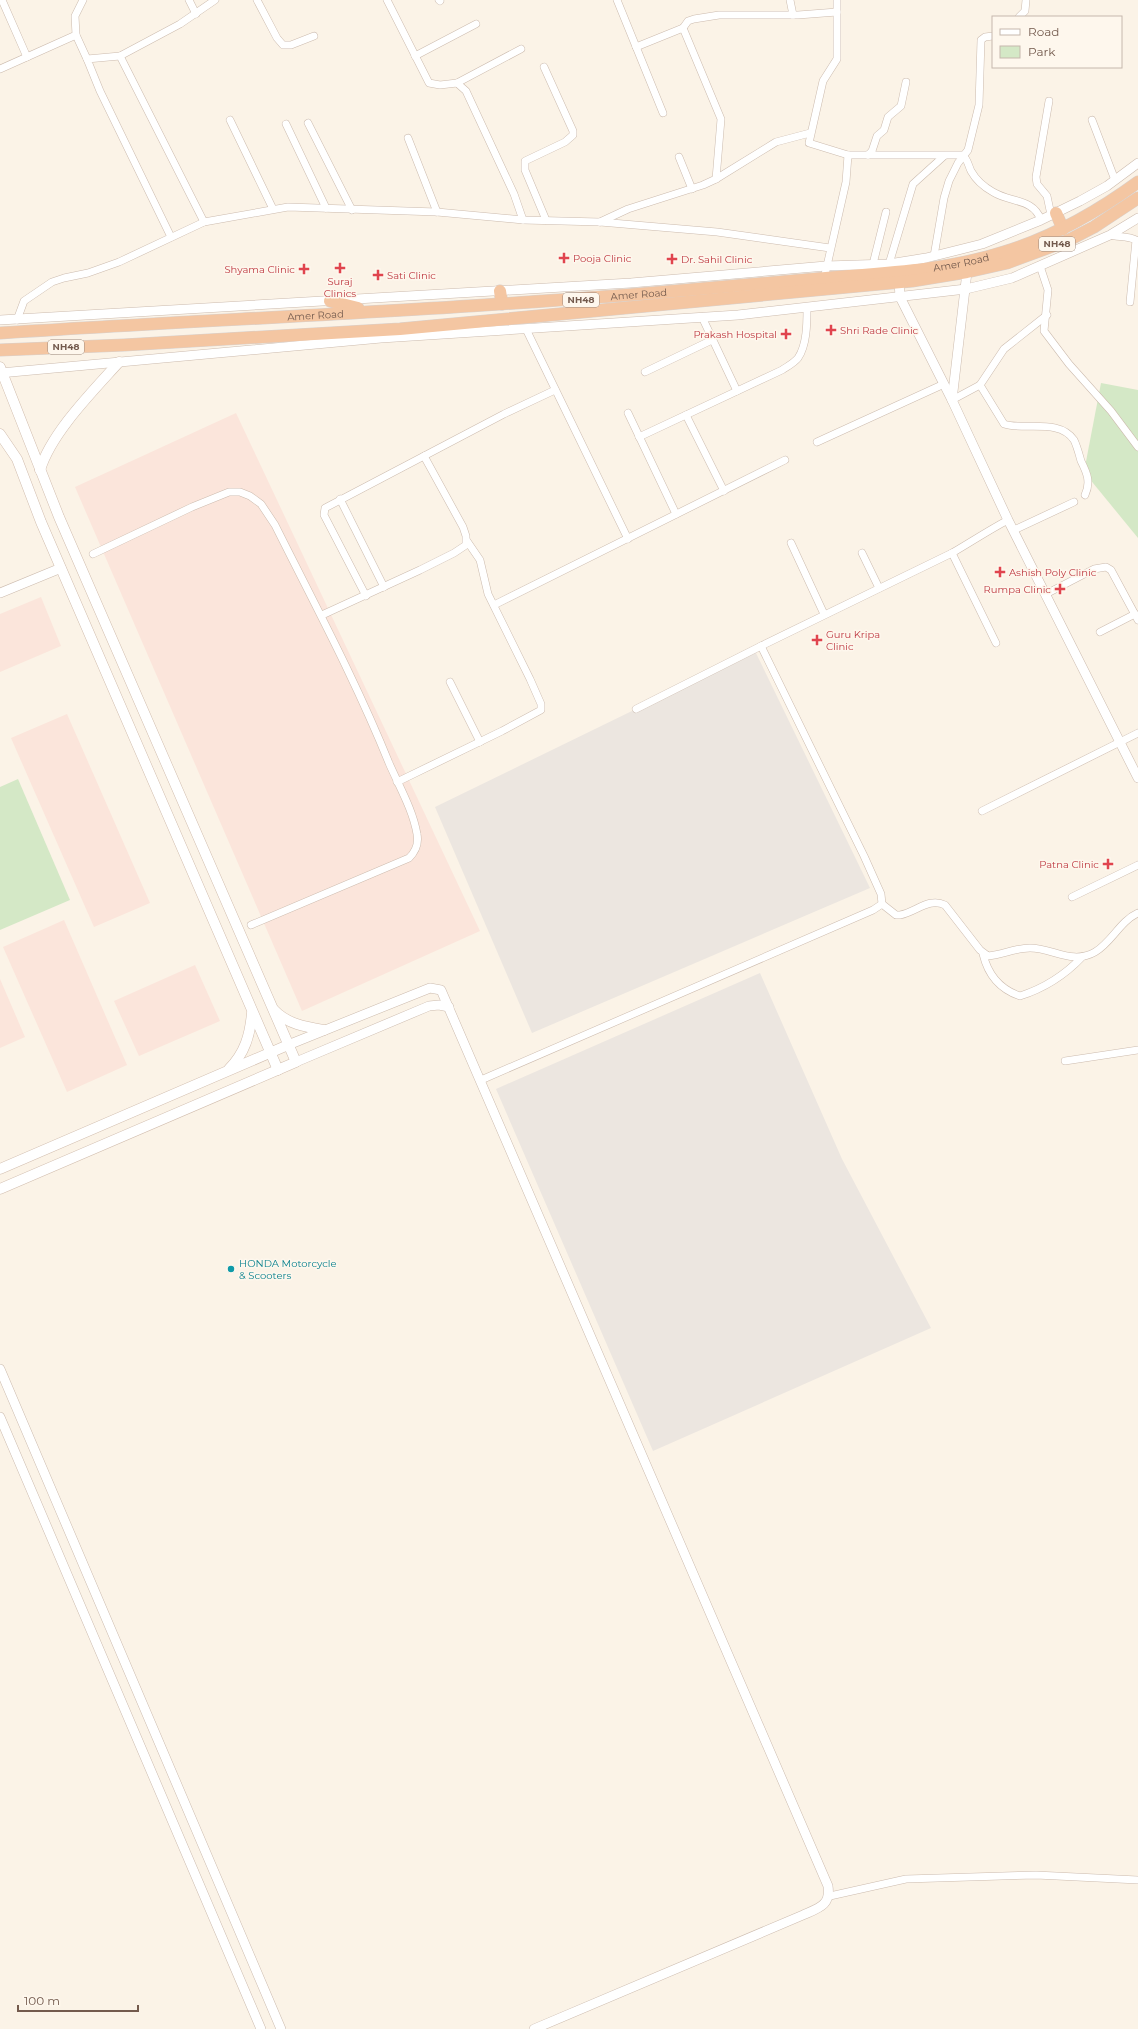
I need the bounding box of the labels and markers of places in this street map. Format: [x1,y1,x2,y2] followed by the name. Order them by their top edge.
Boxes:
[558,252,570,264] marker: Pooja Clinic
[573,252,632,265] place label: Pooja Clinic
[666,253,678,265] marker: Dr. Sahil Clinic
[681,253,753,266] place label: Dr. Sahil Clinic
[334,262,346,274] marker: Suraj Clinics
[224,263,295,276] place label: Shyama Clinic
[298,263,310,275] marker: Shyama Clinic
[372,269,384,281] marker: Sati Clinic
[387,269,436,282] place label: Sati Clinic
[324,275,356,300] place label: Suraj Clinics
[825,324,837,336] marker: Shri Rade Clinic
[840,324,919,337] place label: Shri Rade Clinic
[693,328,777,341] place label: Prakash Hospital
[780,328,792,340] marker: Prakash Hospital
[994,566,1006,578] marker: Ashish Poly Clinic
[1009,566,1097,579] place label: Ashish Poly Clinic
[984,583,1051,596] place label: Rumpa Clinic
[1054,583,1066,595] marker: Rumpa Clinic
[826,628,880,653] place label: Guru Kripa Clinic
[811,634,823,646] marker: Guru Kripa Clinic
[1039,858,1099,871] place label: Patna Clinic
[1102,858,1114,870] marker: Patna Clinic
[239,1257,337,1282] place label: HONDA Motorcycle & Scooters
[226,1264,236,1274] marker: HONDA Motorcycle & Scooters

